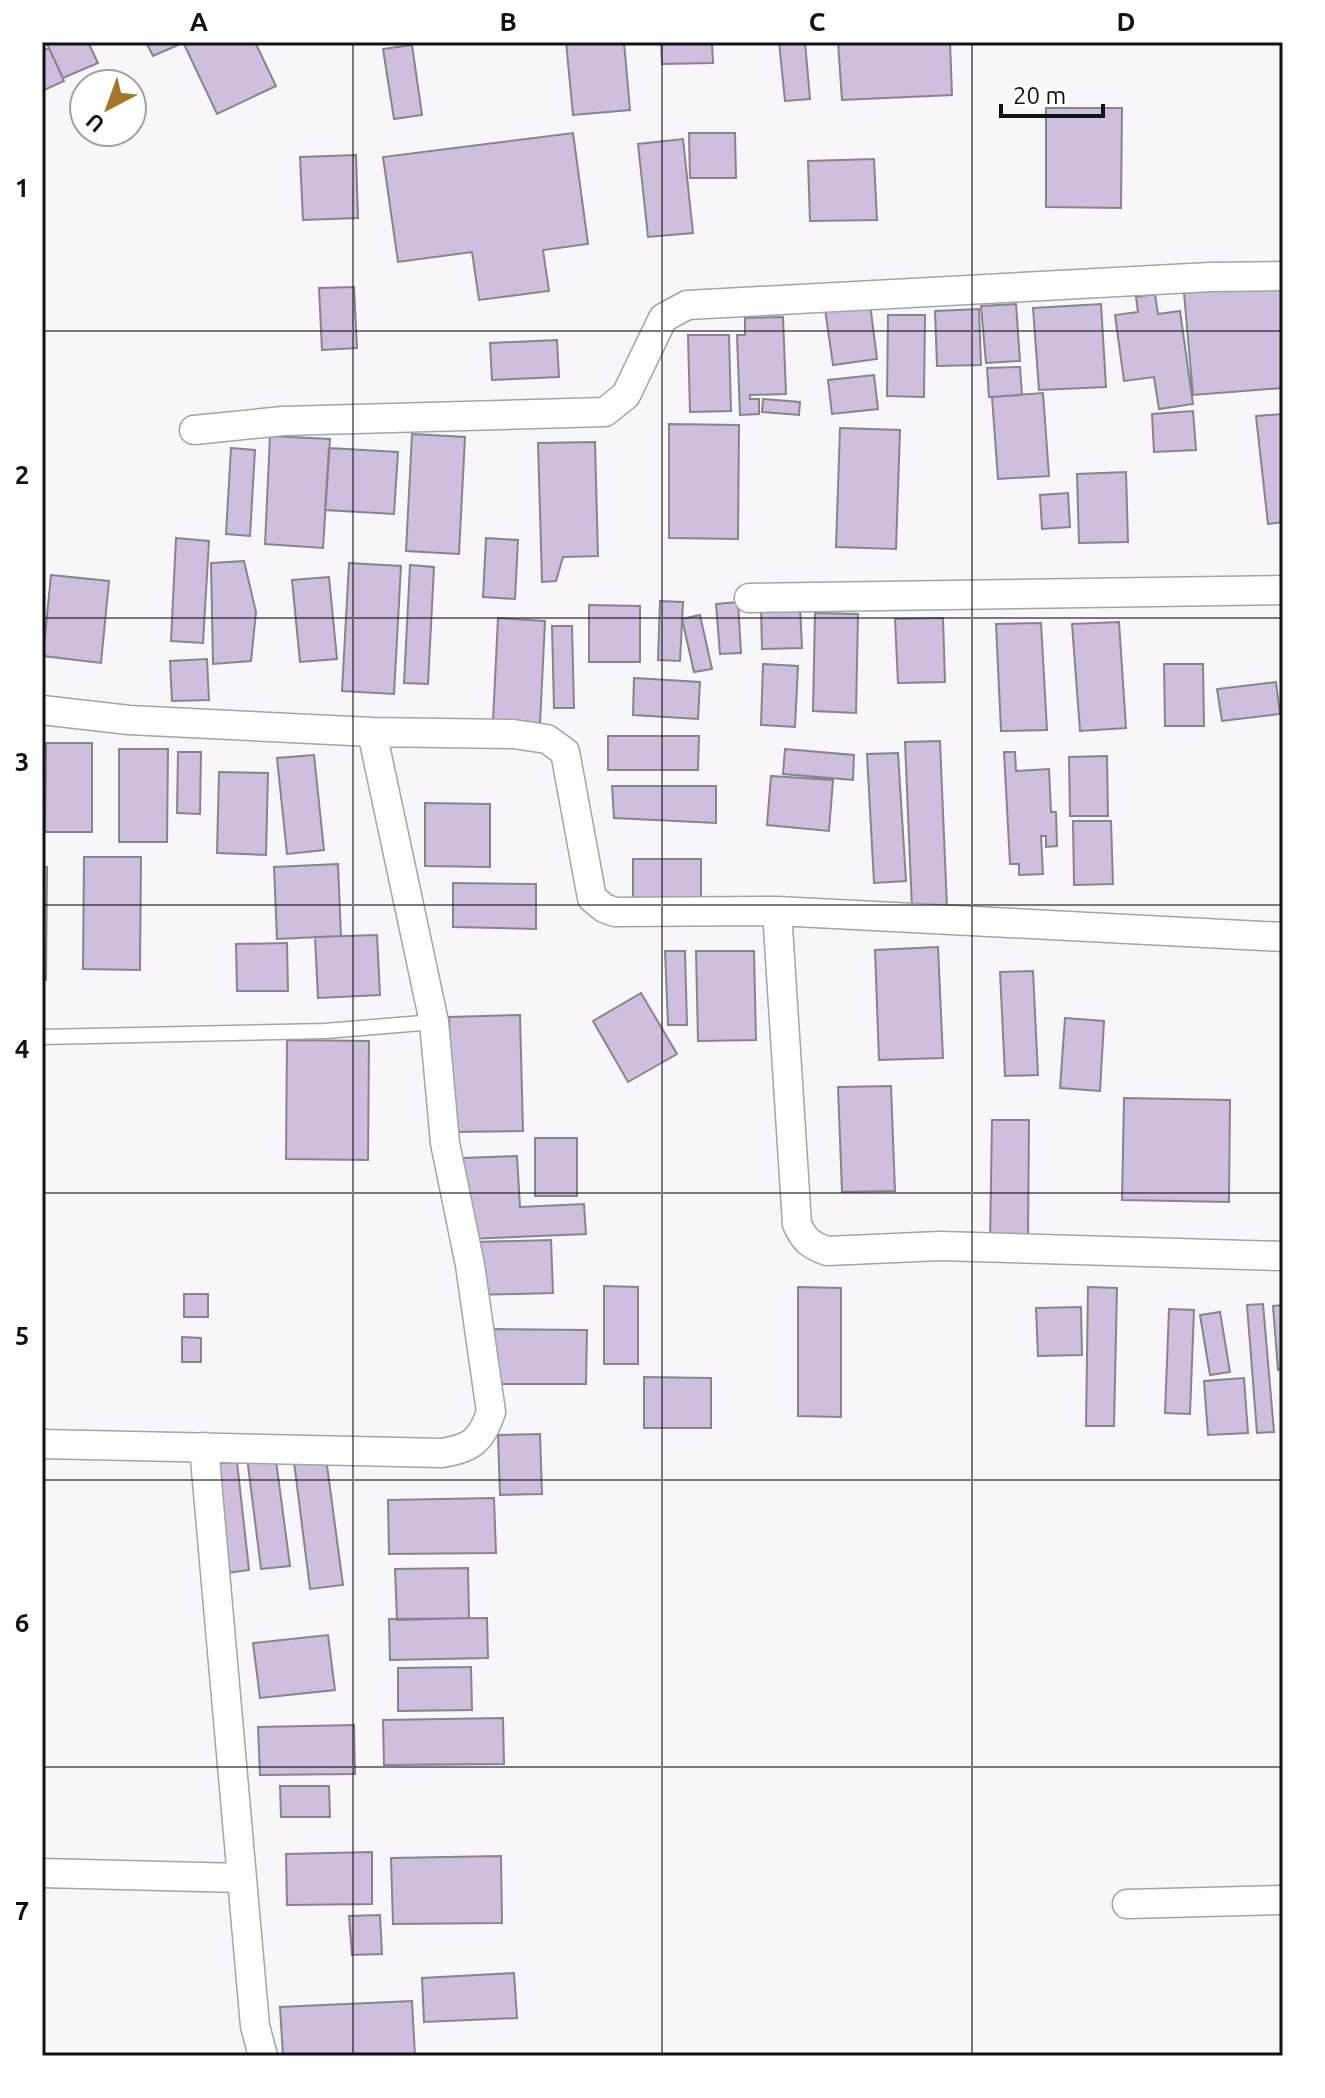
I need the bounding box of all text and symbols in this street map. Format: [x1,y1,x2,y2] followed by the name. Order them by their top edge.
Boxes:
[190,7,209,36] text: A
[499,7,517,36] text: B
[809,7,826,36] text: C
[1117,7,1135,36] text: D
[68,68,148,148] north arrow
[1001,68,1103,118] scale bar
[1013,82,1066,109] text: 20 m
[81,109,109,138] text: U
[15,173,29,202] text: 1
[15,460,29,489] text: 2
[15,747,29,776] text: 3
[15,1034,29,1063] text: 4
[15,1321,29,1350] text: 5
[15,1608,29,1637] text: 6
[15,1896,29,1925] text: 7

